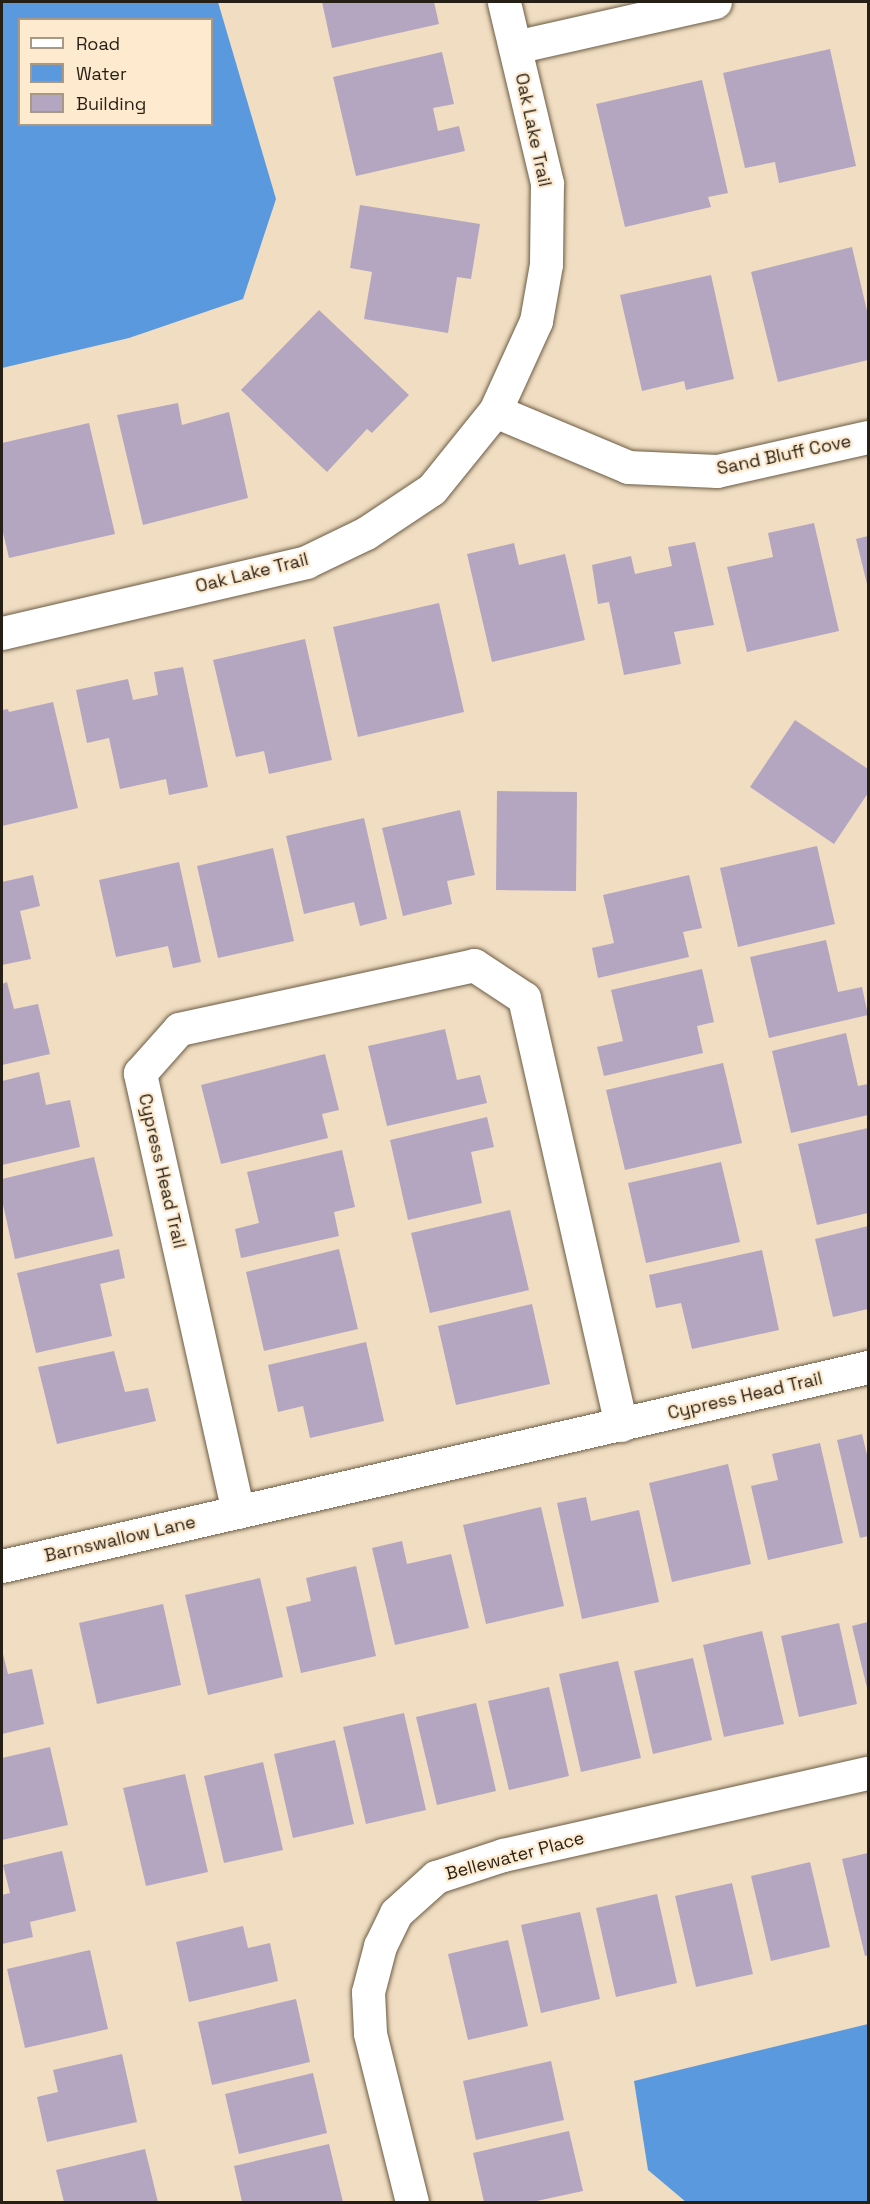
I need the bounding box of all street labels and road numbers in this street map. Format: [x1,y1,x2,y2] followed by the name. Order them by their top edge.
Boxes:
[510,71,556,189] street label: Oak Lake Trail
[715,430,853,480] street label: Sand Bluff Cove
[193,548,311,598] street label: Oak Lake Trail
[134,1091,190,1251] street label: Cypress Head Trail
[665,1368,825,1424] street label: Cypress Head Trail
[42,1511,198,1567] street label: Barnswallow Lane
[443,1827,587,1885] street label: Bellewater Place

